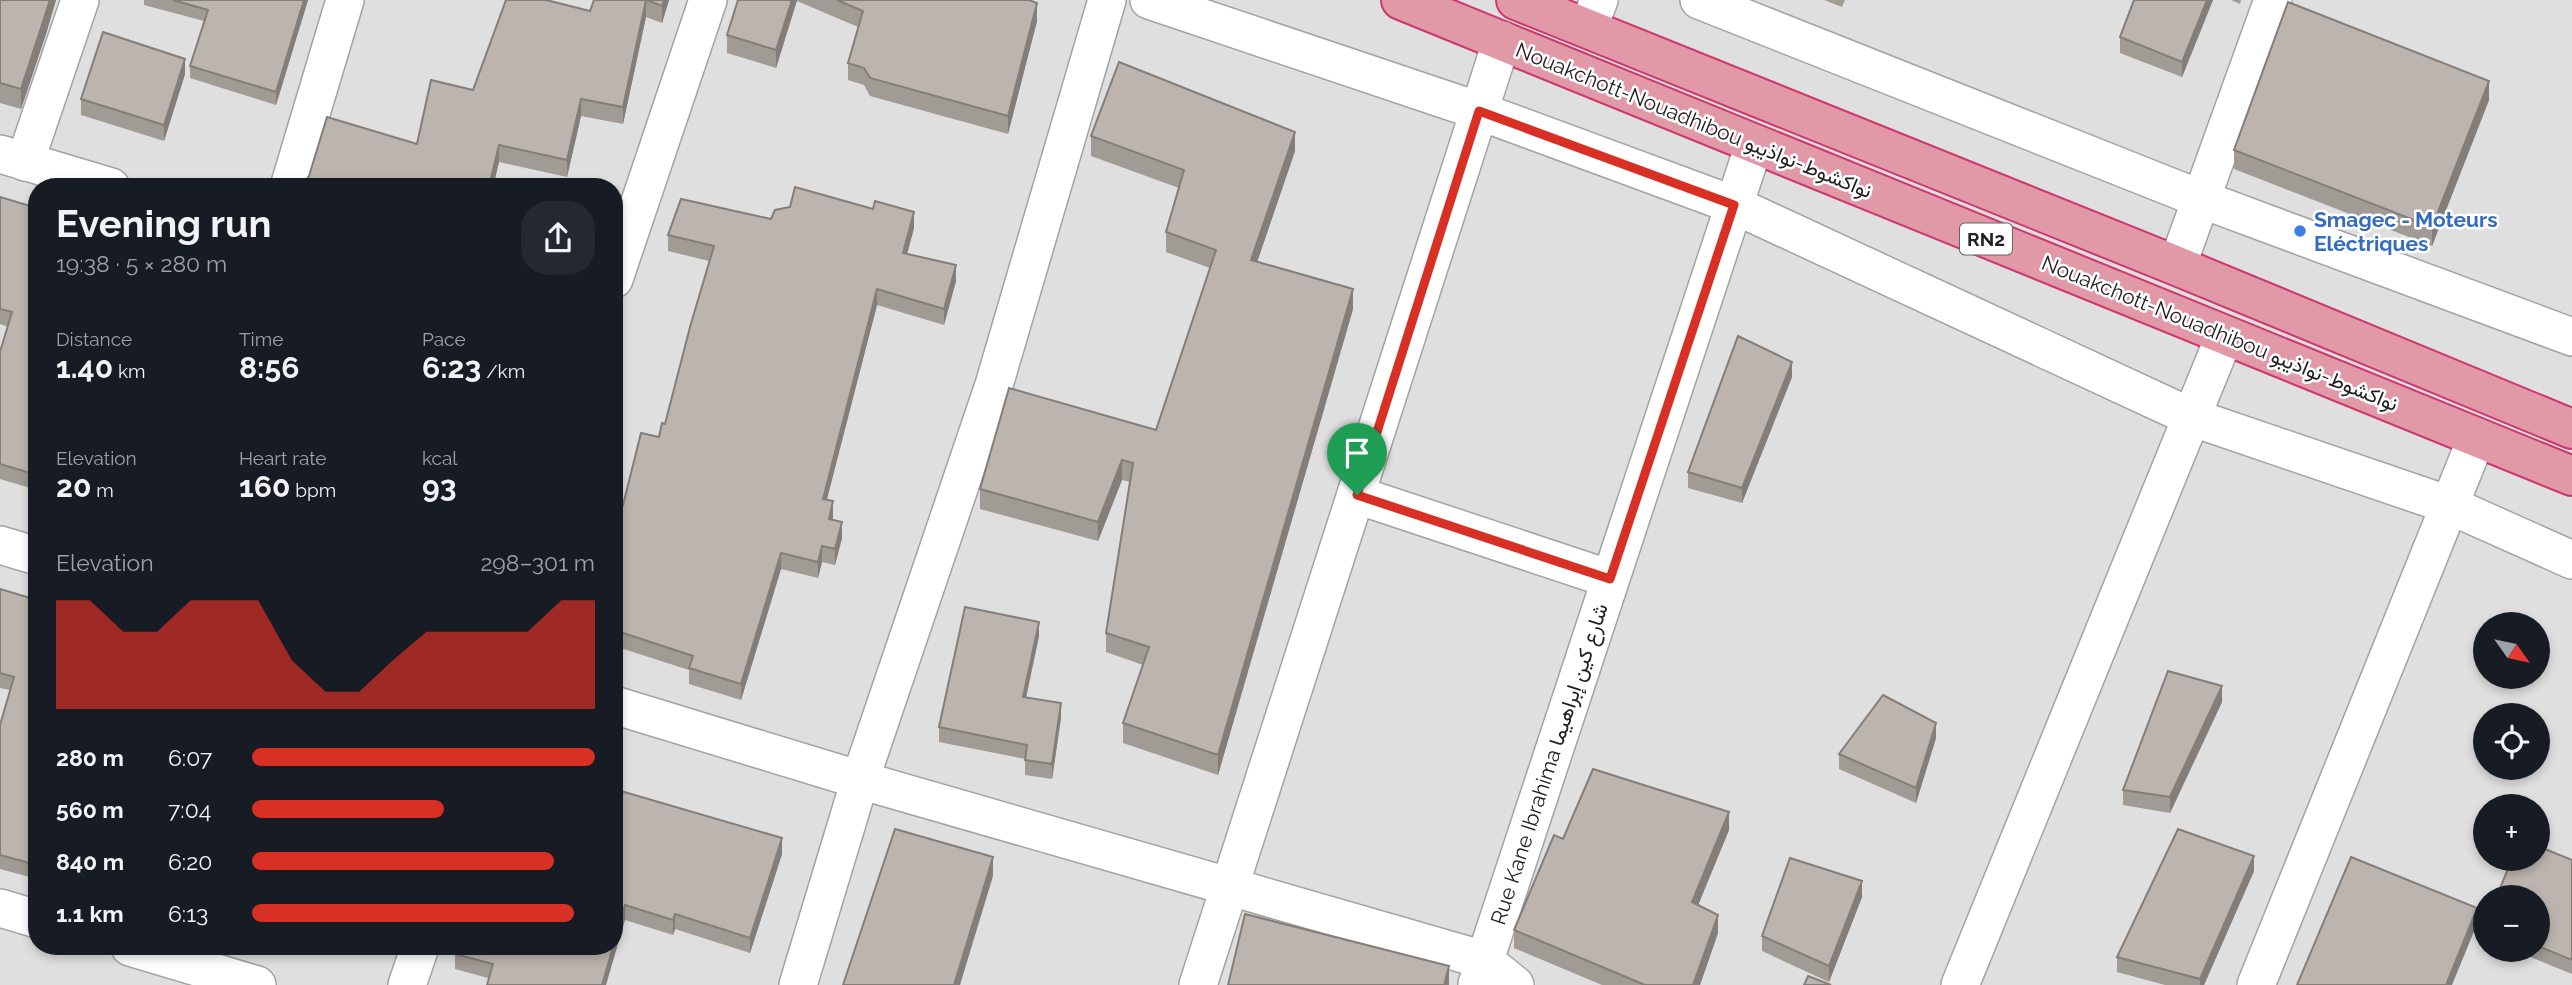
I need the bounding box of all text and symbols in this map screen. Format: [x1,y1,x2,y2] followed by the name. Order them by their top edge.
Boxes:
[1512,37,1876,204] street label: Nouakchott-Nouadhibou نواكشوط-نواذيبو
[56,201,271,246] text: Evening run
[521,201,595,275] button: share
[2314,207,2498,256] place label: Smagec - Moteurs Eléctriques
[2292,223,2308,239] marker: Smagec - Moteurs Eléctriques
[1960,224,2012,255] road number: RN2
[56,250,227,277] text: 19:38 · 5 × 280 m
[2038,250,2402,417] street label: Nouakchott-Nouadhibou نواكشوط-نواذيبو
[56,328,132,350] text: Distance
[239,328,283,350] text: Time
[422,328,466,350] text: Pace
[56,350,113,385] text: 1.40
[239,350,299,385] text: 8:56
[422,350,481,385] text: 6:23
[113,360,146,382] text: km
[481,360,525,382] text: /km
[1327,423,1387,495] pin
[1338,434,1376,472] icon: arrive
[56,447,137,469] text: Elevation
[239,447,327,469] text: Heart rate
[422,447,458,469] text: kcal
[56,469,91,504] text: 20
[239,469,290,504] text: 160
[422,469,456,504] text: 93
[91,479,114,501] text: m
[290,479,336,501] text: bpm
[56,549,154,576] text: Elevation
[480,549,595,576] text: 298–301 m
[1485,600,1615,929] street label: Rue Kane Ibrahima شارع كين إبراهيما
[2473,612,2550,690] north arrow
[2473,612,2550,962] map controls
[2473,703,2550,780] button: locate
[56,744,124,771] text: 280 m
[168,744,212,771] text: 6:07
[2473,794,2550,871] button: +
[56,796,124,823] text: 560 m
[168,796,211,823] text: 7:04
[56,848,124,875] text: 840 m
[168,848,212,875] text: 6:20
[2473,885,2550,962] button: −
[56,900,124,927] text: 1.1 km
[168,900,208,927] text: 6:13

